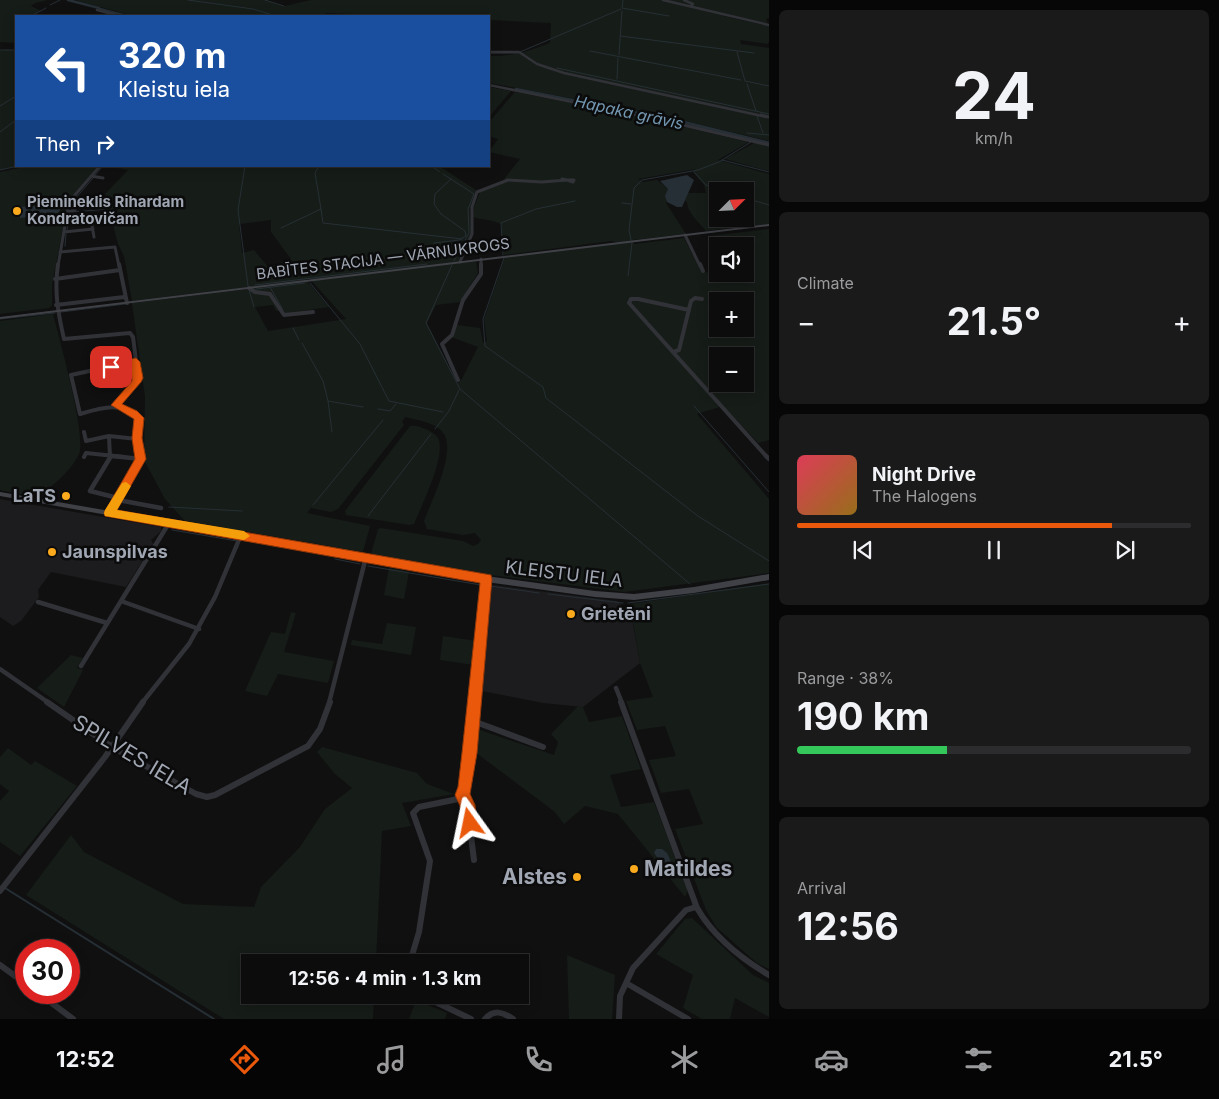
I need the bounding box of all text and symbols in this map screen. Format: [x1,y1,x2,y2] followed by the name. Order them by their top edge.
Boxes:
[118,34,226,76] text: 320 m
[35,35,100,100] icon: left
[952,56,1036,135] text: 24
[118,76,230,102] text: Kleistu iela
[573,91,685,133] water label: Hapaka grāvis
[975,128,1013,148] text: km/h
[91,130,119,158] icon: right
[35,133,81,156] text: Then
[709,182,754,228] north arrow
[709,182,754,392] map controls
[27,192,184,228] place label: Piemineklis Rihardam Kondratovičam
[11,205,23,217] marker: Piemineklis Rihardam Kondratovičam
[255,234,511,283] street label: BABĪTES STACIJA — VĀRNUKROGS
[709,237,754,282] button: sound
[797,273,854,293] text: Climate
[709,292,754,337] button: +
[947,298,1041,344] text: 21.5°
[797,305,816,339] text: −
[1172,305,1191,339] text: +
[90,346,132,388] pin
[709,347,754,392] button: −
[97,353,125,381] icon: arrive
[872,463,976,486] text: Night Drive
[13,485,56,506] place label: LaTS
[872,486,977,506] text: The Halogens
[60,490,72,502] marker: LaTS
[849,536,877,564] icon: previous
[980,536,1008,564] icon: pause
[1111,536,1139,564] icon: next
[62,541,168,562] place label: Jaunspilvas
[46,546,58,558] marker: Jaunspilvas
[504,556,624,591] street label: KLEISTU IELA
[581,603,651,624] place label: Grietēni
[565,608,577,620] marker: Grietēni
[797,668,894,688] text: Range · 38%
[797,693,929,739] text: 190 km
[68,709,196,800] street label: SPILVES IELA
[443,796,495,848] position arrow
[644,856,732,881] place label: Matildes
[628,863,640,875] marker: Matildes
[502,864,567,889] place label: Alstes
[571,871,583,883] marker: Alstes
[797,878,846,898] text: Arrival
[797,903,899,949] text: 12:56
[15,939,80,1004] speed limit sign: 30
[289,967,481,990] text: 12:56 · 4 min · 1.3 km
[227,1042,262,1077] icon: directions
[374,1042,409,1077] icon: music
[521,1042,556,1077] icon: phone
[667,1042,702,1077] icon: climate
[814,1042,849,1077] icon: car
[961,1042,996,1077] icon: filters
[56,1046,115,1072] text: 12:52
[1108,1046,1163,1072] text: 21.5°

